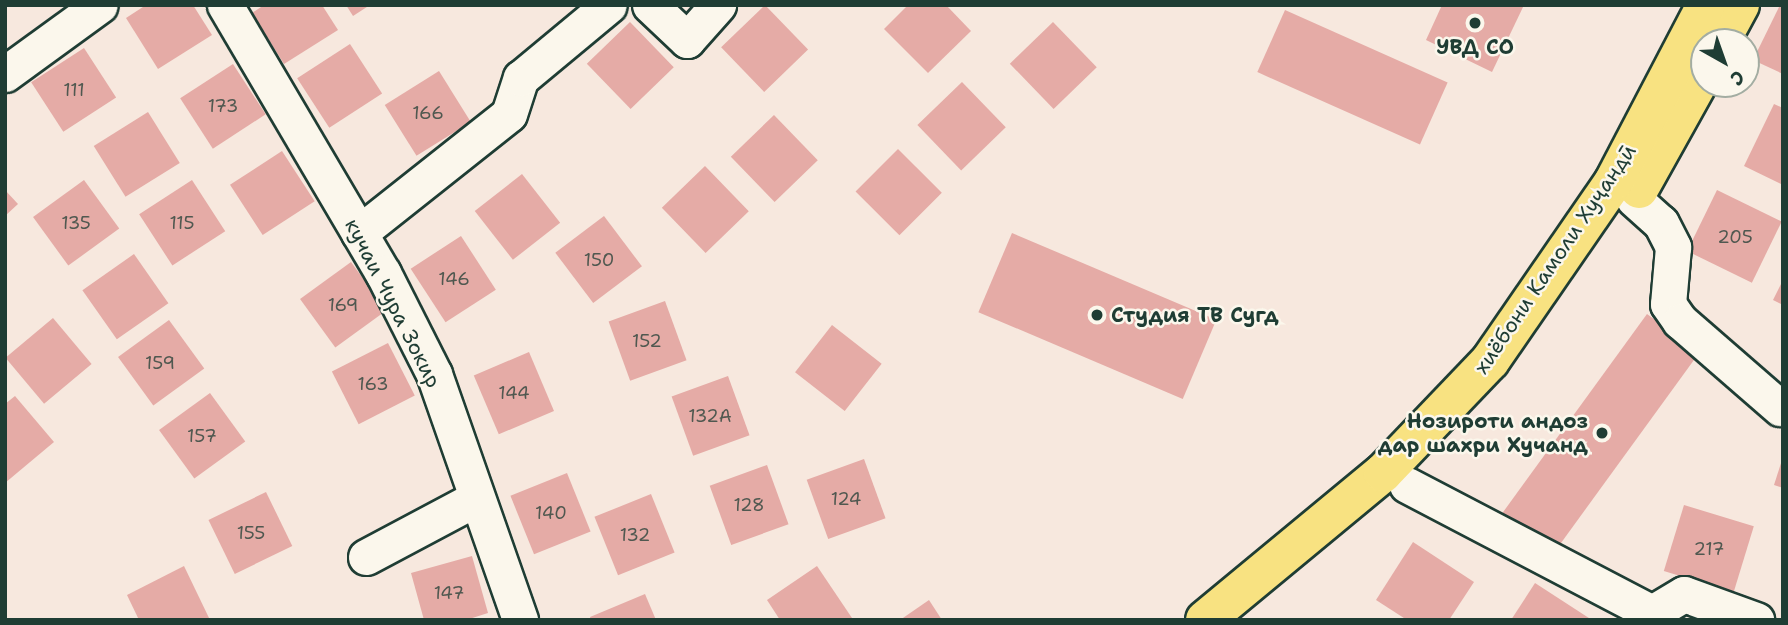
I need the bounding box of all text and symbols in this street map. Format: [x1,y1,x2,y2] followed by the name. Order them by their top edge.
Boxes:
[1467,15,1483,31] marker: УВД СО
[1690,28,1760,98] north arrow
[1436,34,1514,60] place label: УВД СО
[1725,65,1750,91] text: С
[63,79,85,101] house number: 111
[208,95,238,117] house number: 173
[412,102,444,124] house number: 166
[1469,139,1641,379] street label: хиёбони Камоли Хуҷандӣ
[61,212,91,234] house number: 135
[169,212,195,234] house number: 115
[339,214,447,392] street label: кучаи Чура Зокир
[1717,226,1753,248] house number: 205
[584,249,614,271] house number: 150
[438,268,470,290] house number: 146
[328,294,358,316] house number: 169
[1111,302,1279,328] place label: Студия ТВ Сугд
[1089,307,1105,323] marker: Студия ТВ Сугд
[632,330,662,352] house number: 152
[145,352,175,374] house number: 159
[358,373,388,395] house number: 163
[498,382,530,404] house number: 144
[688,405,732,427] house number: 132А
[1378,408,1588,458] place label: Нозироти андоз дар шахри Хучанд
[187,425,217,447] house number: 157
[1594,425,1610,441] marker: Нозироти андоз дар шахри Хучанд
[831,488,861,510] house number: 124
[733,494,765,516] house number: 128
[535,502,567,524] house number: 140
[237,522,265,544] house number: 155
[620,524,650,546] house number: 132
[1694,538,1724,560] house number: 217
[434,582,464,604] house number: 147

